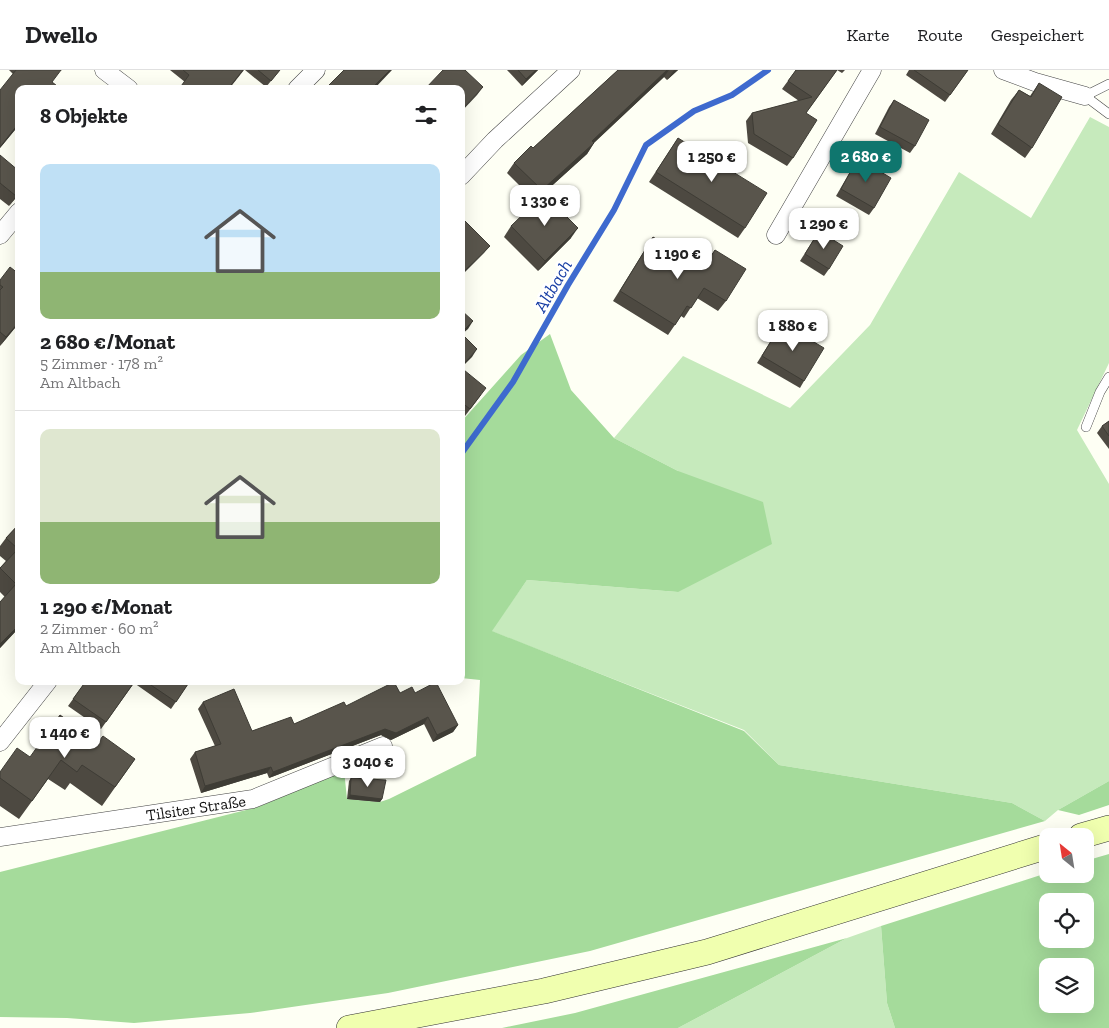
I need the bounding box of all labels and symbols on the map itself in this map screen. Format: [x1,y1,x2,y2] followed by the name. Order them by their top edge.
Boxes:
[666,140,758,183] pin: 1 250 €
[820,140,912,183] pin: 2 680 €
[499,184,591,227] pin: 1 330 €
[778,208,870,250] pin: 1 290 €
[632,238,724,280] pin: 1 190 €
[529,256,577,317] water label: Altbach
[747,310,839,352] pin: 1 880 €
[19,716,111,759] pin: 1 440 €
[322,746,414,788] pin: 3 040 €
[145,791,247,824] street label: Tilsiter Straße
[1039,828,1094,882] north arrow

